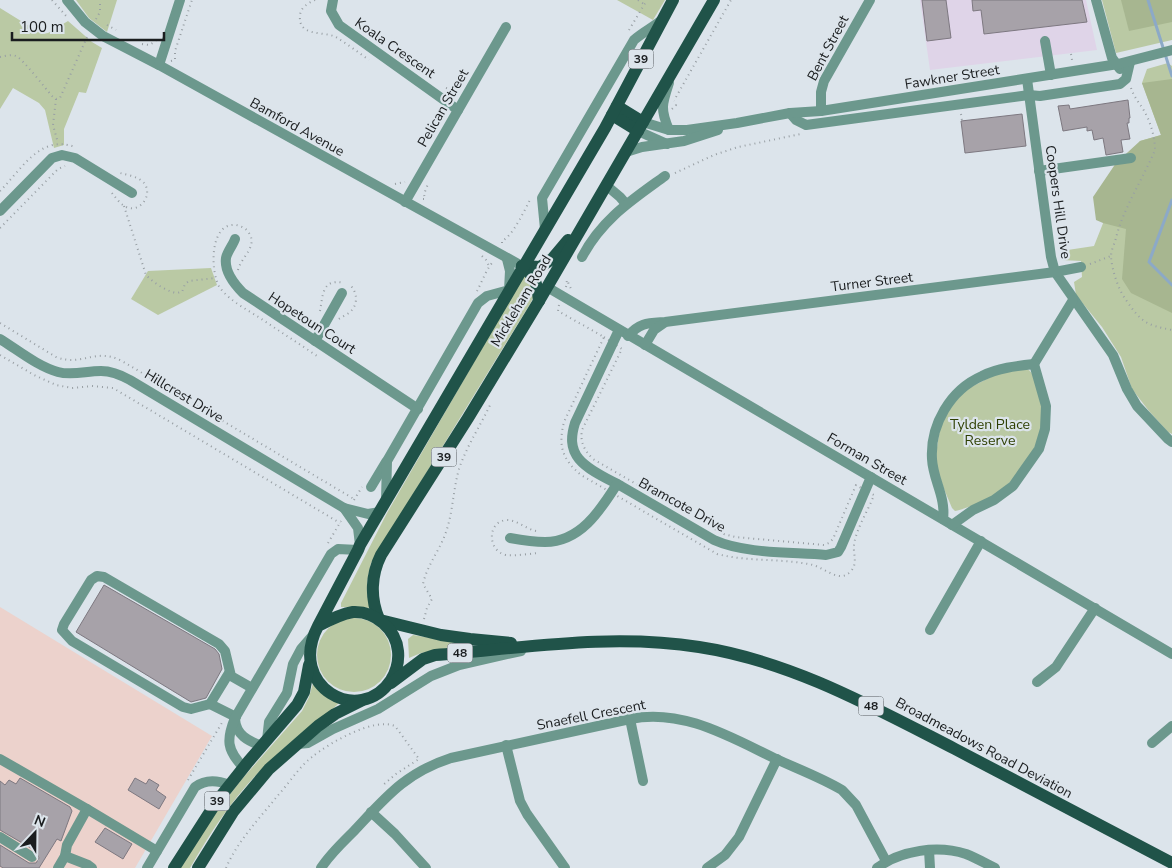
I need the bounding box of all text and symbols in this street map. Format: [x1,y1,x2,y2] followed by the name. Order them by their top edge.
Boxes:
[12,10,165,42] scale bar
[803,12,853,84] street label: Bent Street
[351,13,439,83] street label: Koala Crescent
[20,17,64,37] text: 100 m
[628,50,654,68] road number: 39
[903,60,1001,94] street label: Fawkner Street
[413,66,473,150] street label: Pelican Street
[246,93,348,161] street label: Bamford Avenue
[1041,144,1075,260] street label: Coopers Hill Drive
[486,252,556,350] street label: Mickleham Road
[830,268,914,296] street label: Turner Street
[265,288,360,358] street label: Hopetoun Court
[141,365,227,427] street label: Hillcrest Drive
[950,415,1030,450] park label: Tylden Place Reserve
[824,428,911,490] street label: Forman Street
[432,448,456,467] road number: 39
[635,473,729,537] street label: Bramcote Drive
[448,644,472,662] road number: 48
[892,693,1076,803] street label: Broadmeadows Road Deviation
[535,695,647,735] street label: Snaefell Crescent
[858,696,884,716] road number: 48
[204,791,230,810] road number: 39
[10,808,60,858] north arrow
[31,811,48,832] text: N

